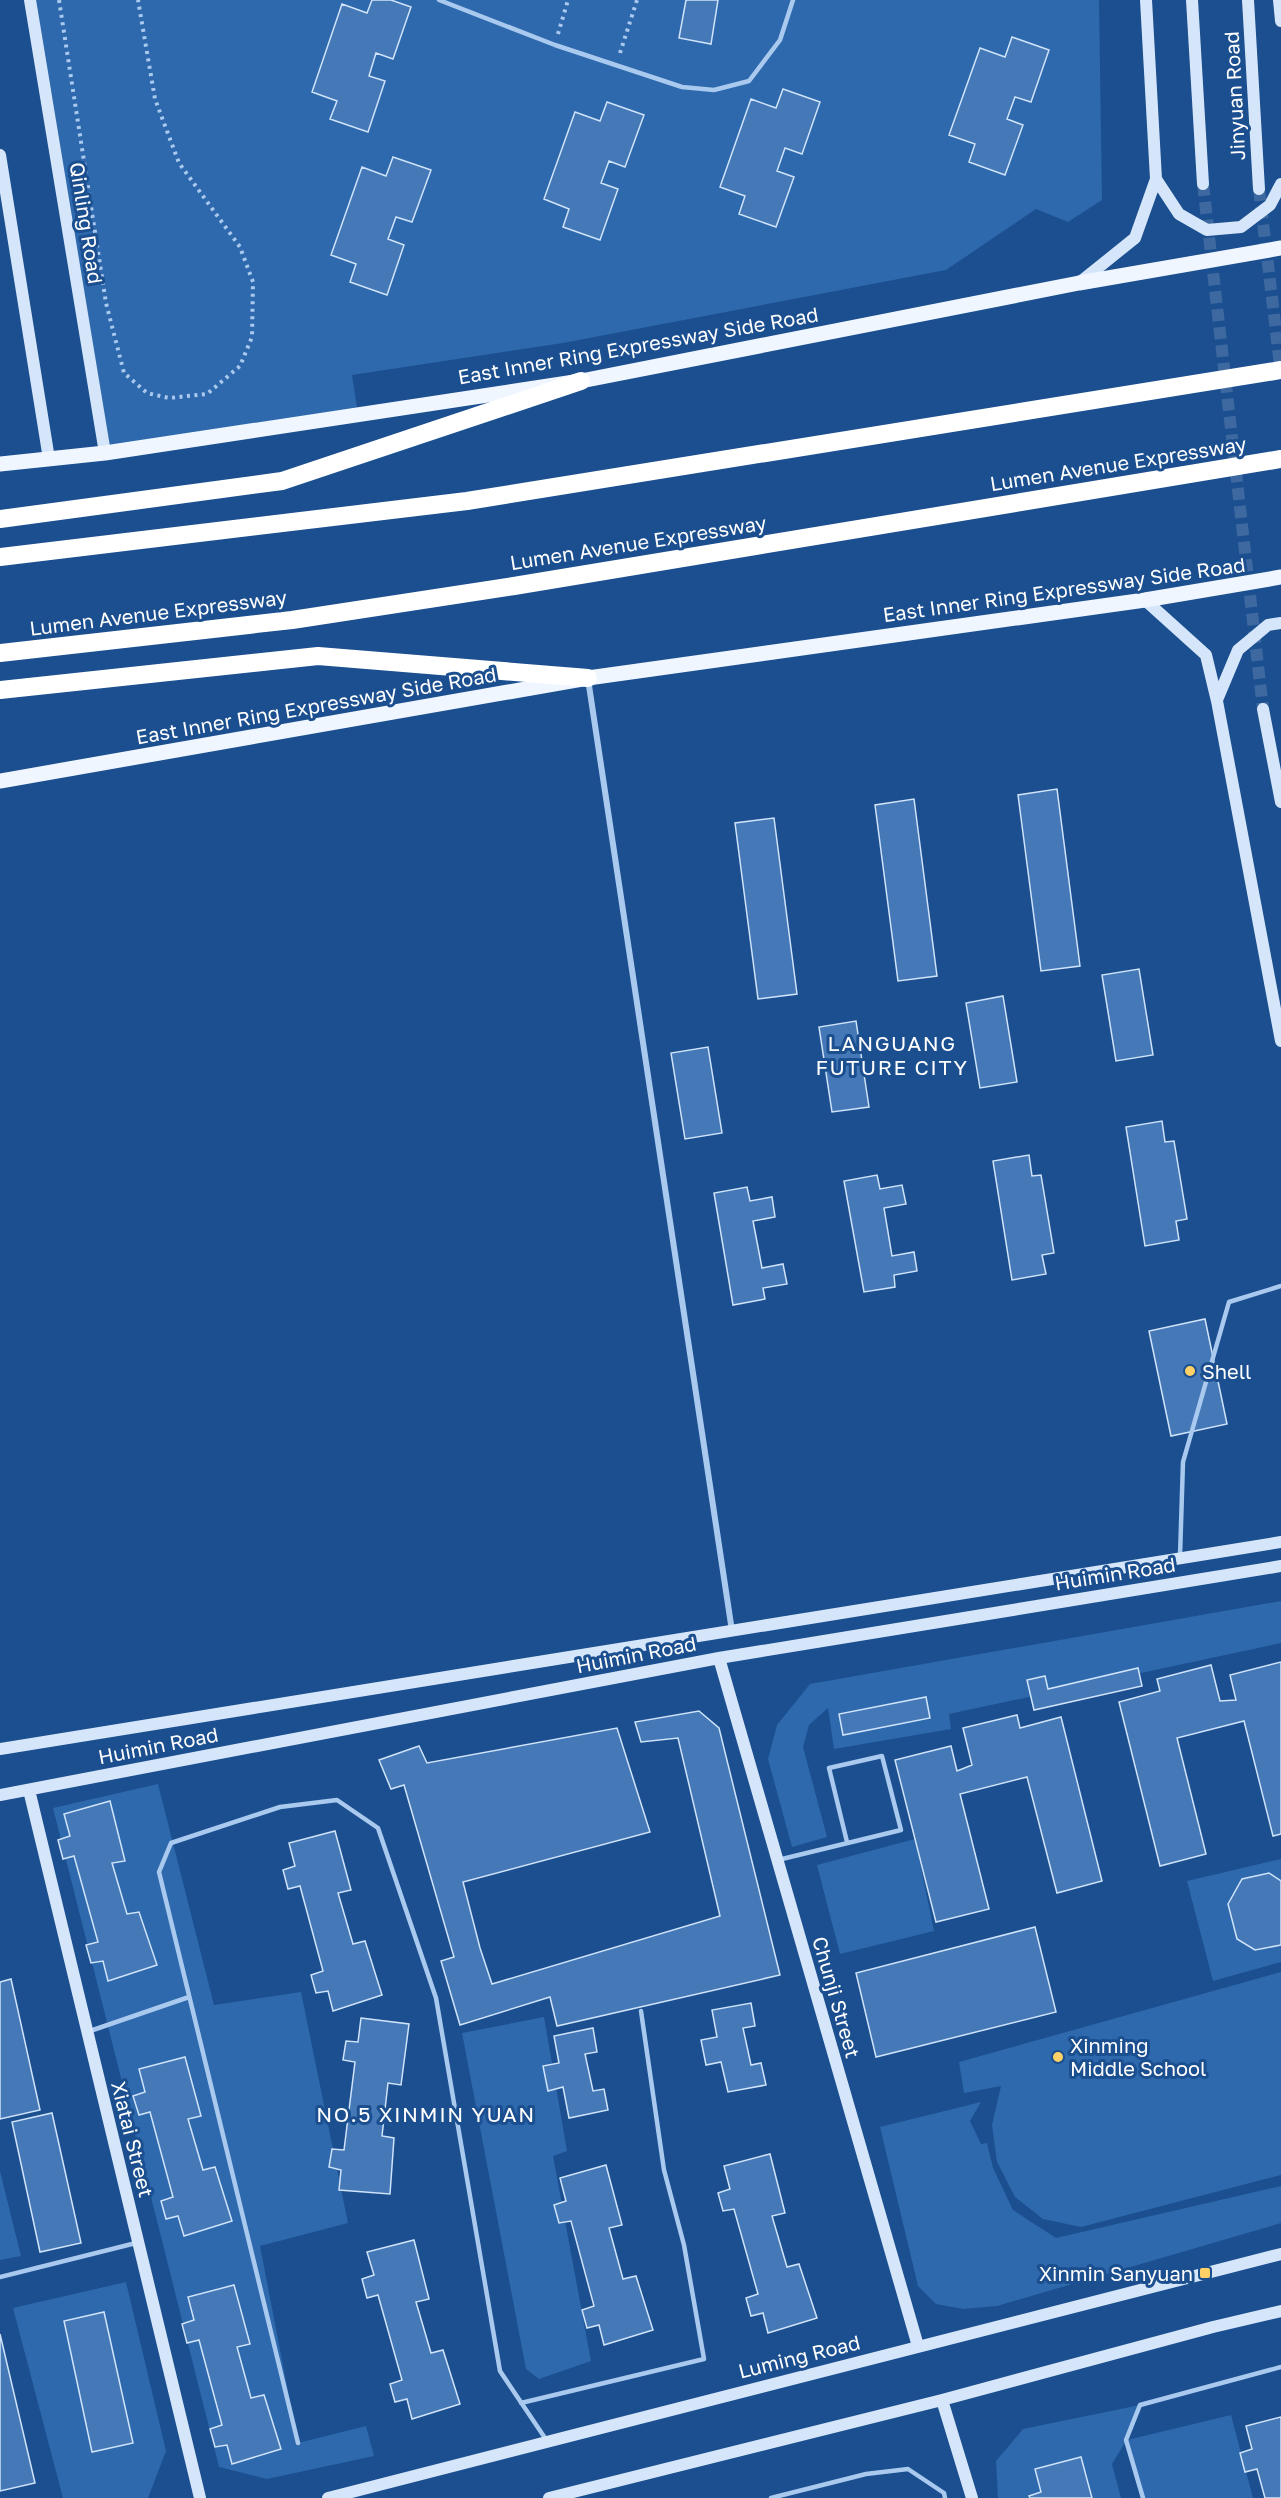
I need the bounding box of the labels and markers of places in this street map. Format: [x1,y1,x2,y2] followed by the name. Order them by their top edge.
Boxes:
[1202,1359,1252,1383] place label: Shell
[1183,1364,1197,1378] marker: Shell
[1070,2033,1206,2080] place label: Xinming Middle School
[1051,2050,1065,2064] marker: Xinming Middle School
[1039,2261,1193,2285] place label: Xinmin Sanyuan
[1198,2266,1212,2280] marker: Xinmin Sanyuan

